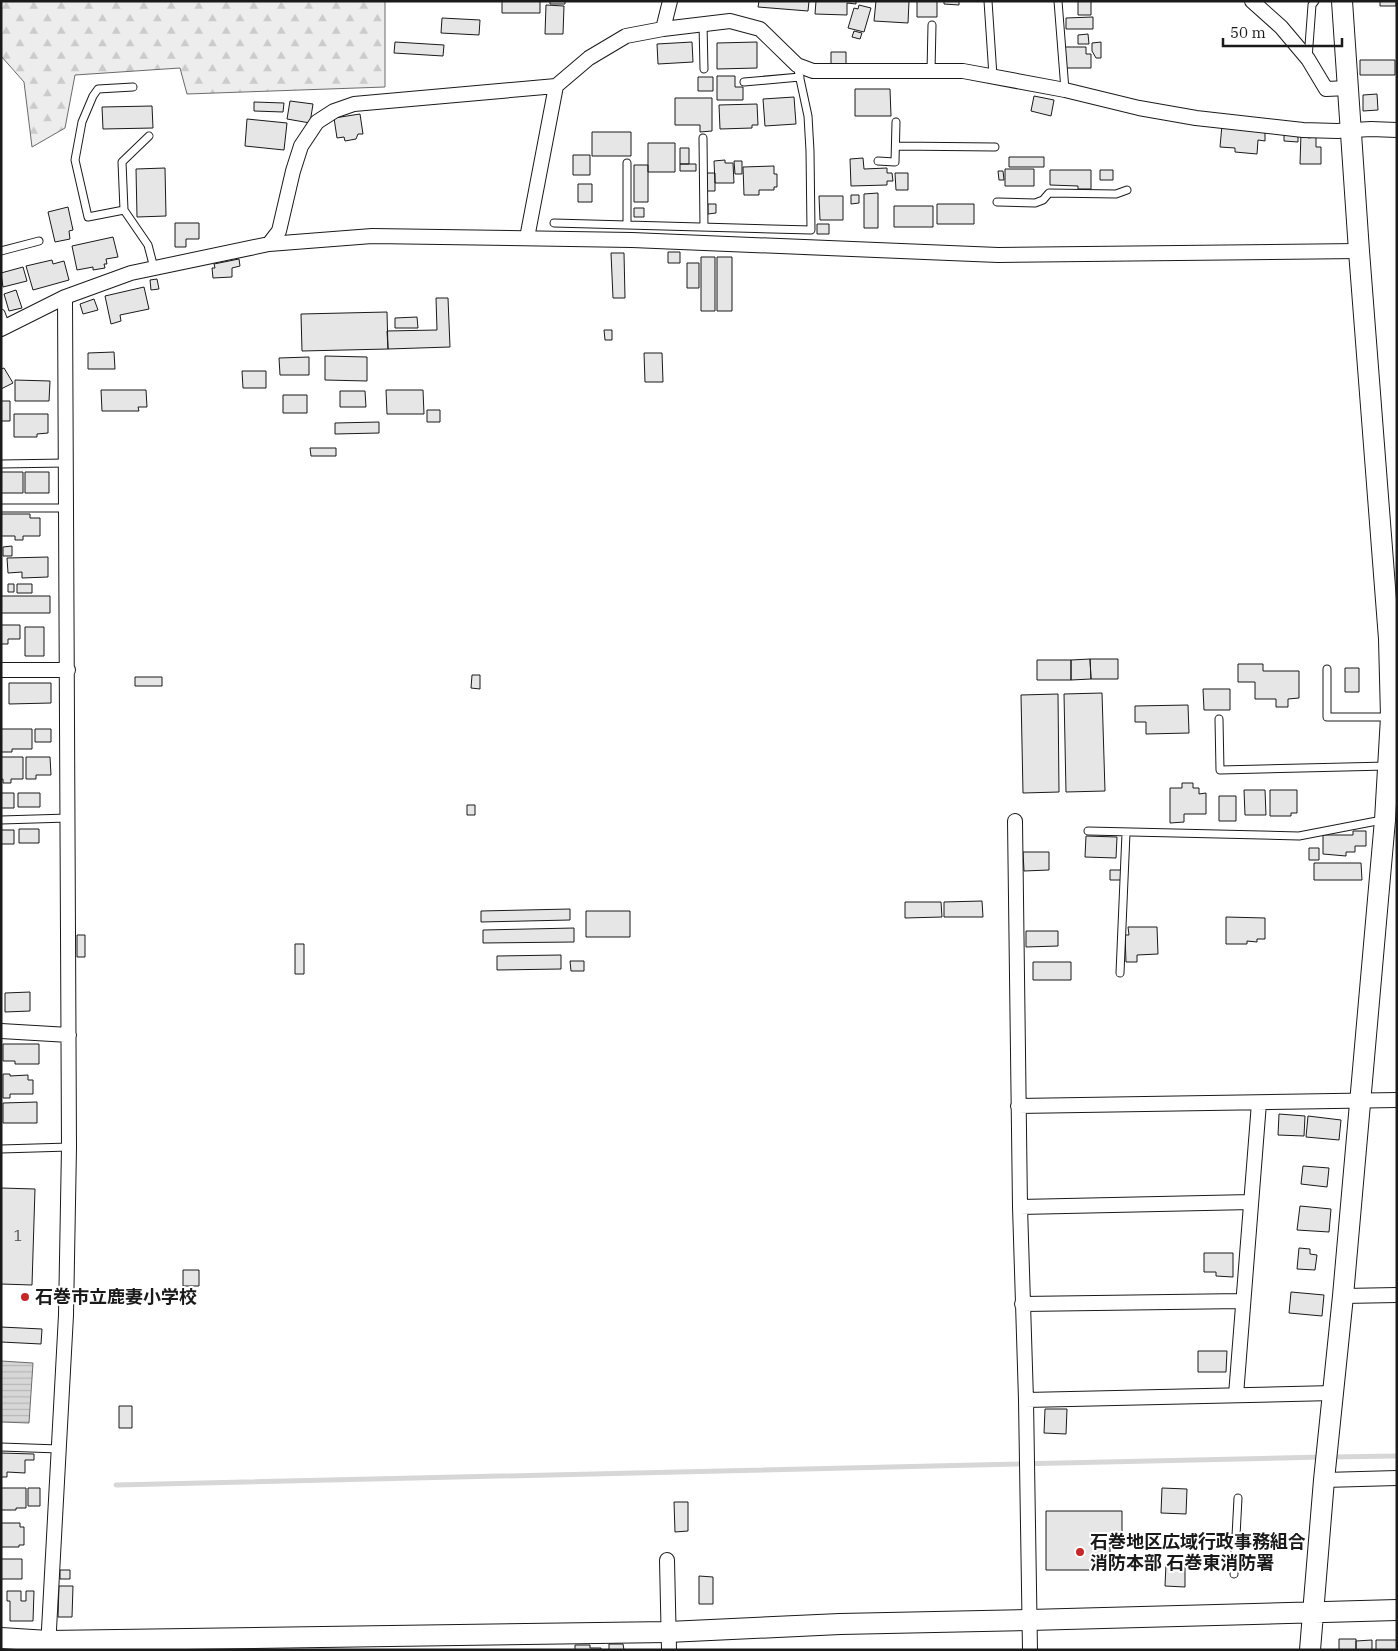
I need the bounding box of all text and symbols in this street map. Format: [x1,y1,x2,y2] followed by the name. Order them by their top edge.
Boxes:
[1223,15,1342,47] scale bar
[1230,23,1266,42] text: 50 m
[13,1226,23,1245] house number: 1
[35,1285,197,1308] place label: 石巻市立鹿妻小学校
[19,1291,31,1303] marker: 石巻市立鹿妻小学校
[1090,1530,1306,1574] place label: 石巻地区広域行政事務組合 消防本部 石巻東消防署
[1074,1546,1086,1558] marker: 石巻地区広域行政事務組合 消防本部 石巻東消防署

